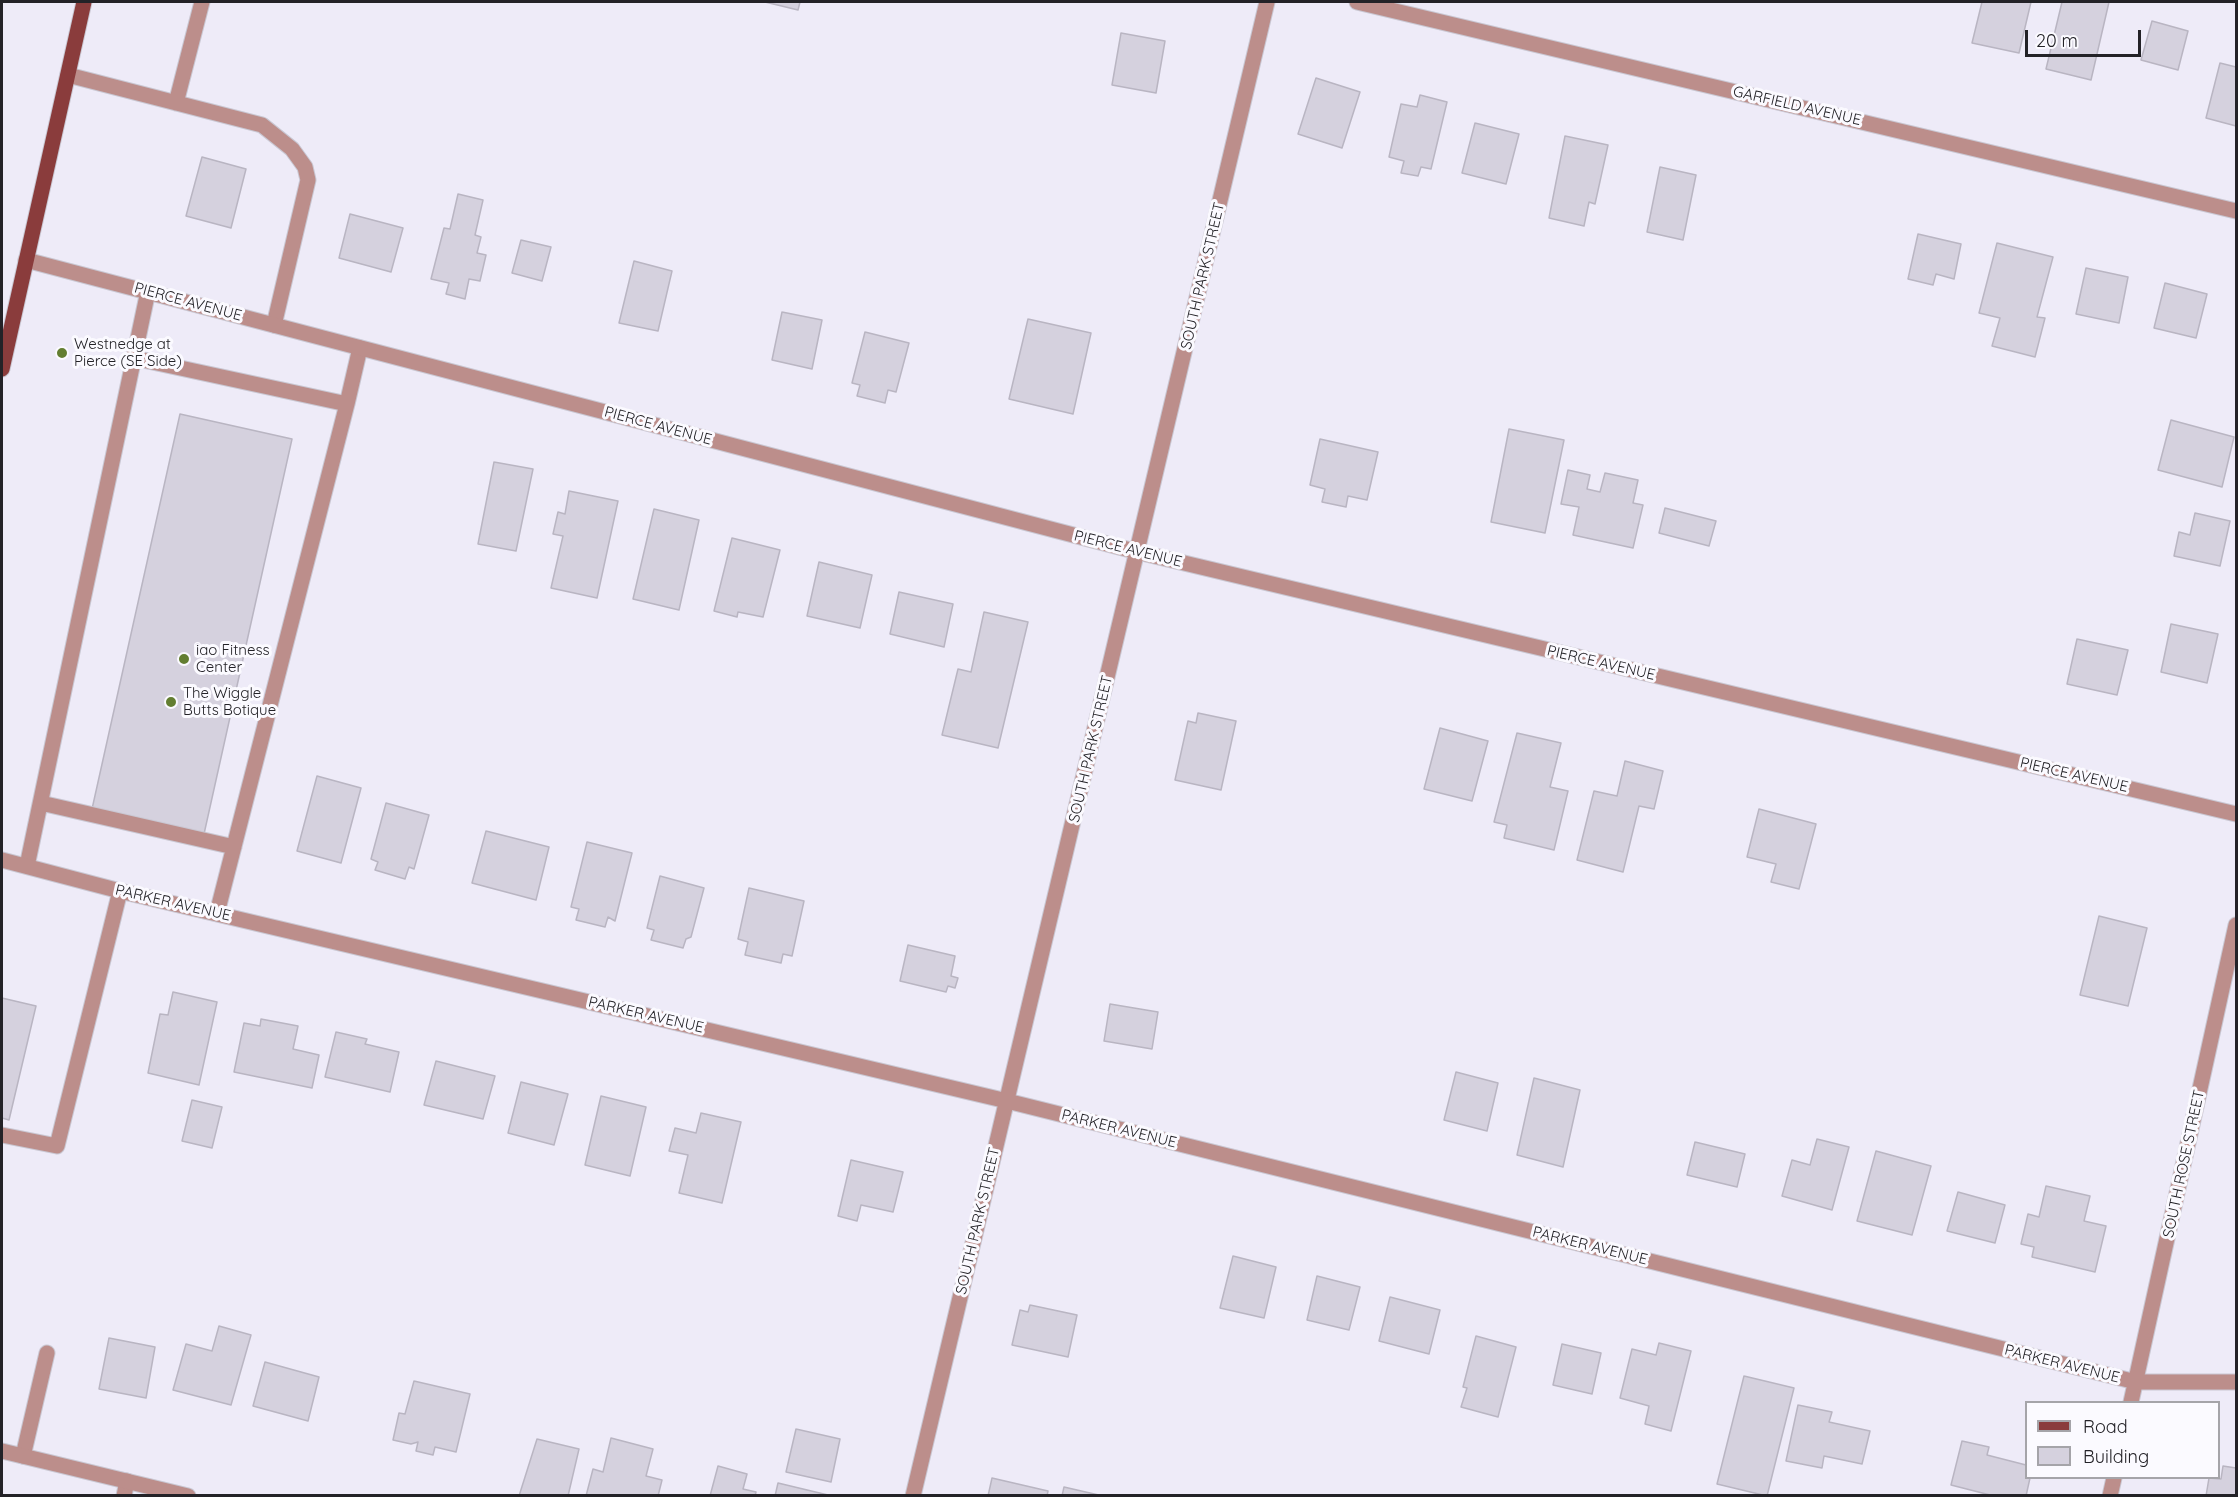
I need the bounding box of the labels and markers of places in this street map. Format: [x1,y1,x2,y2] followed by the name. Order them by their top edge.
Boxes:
[74,335,182,370] place label: Westnedge at Pierce (SE Side)
[55,346,69,360] marker: Westnedge at Pierce (SE Side)
[196,641,269,676] place label: iao Fitness Center
[177,652,191,666] marker: iao Fitness Center
[183,684,276,719] place label: The Wiggle Butts Botique
[164,695,178,709] marker: The Wiggle Butts Botique

